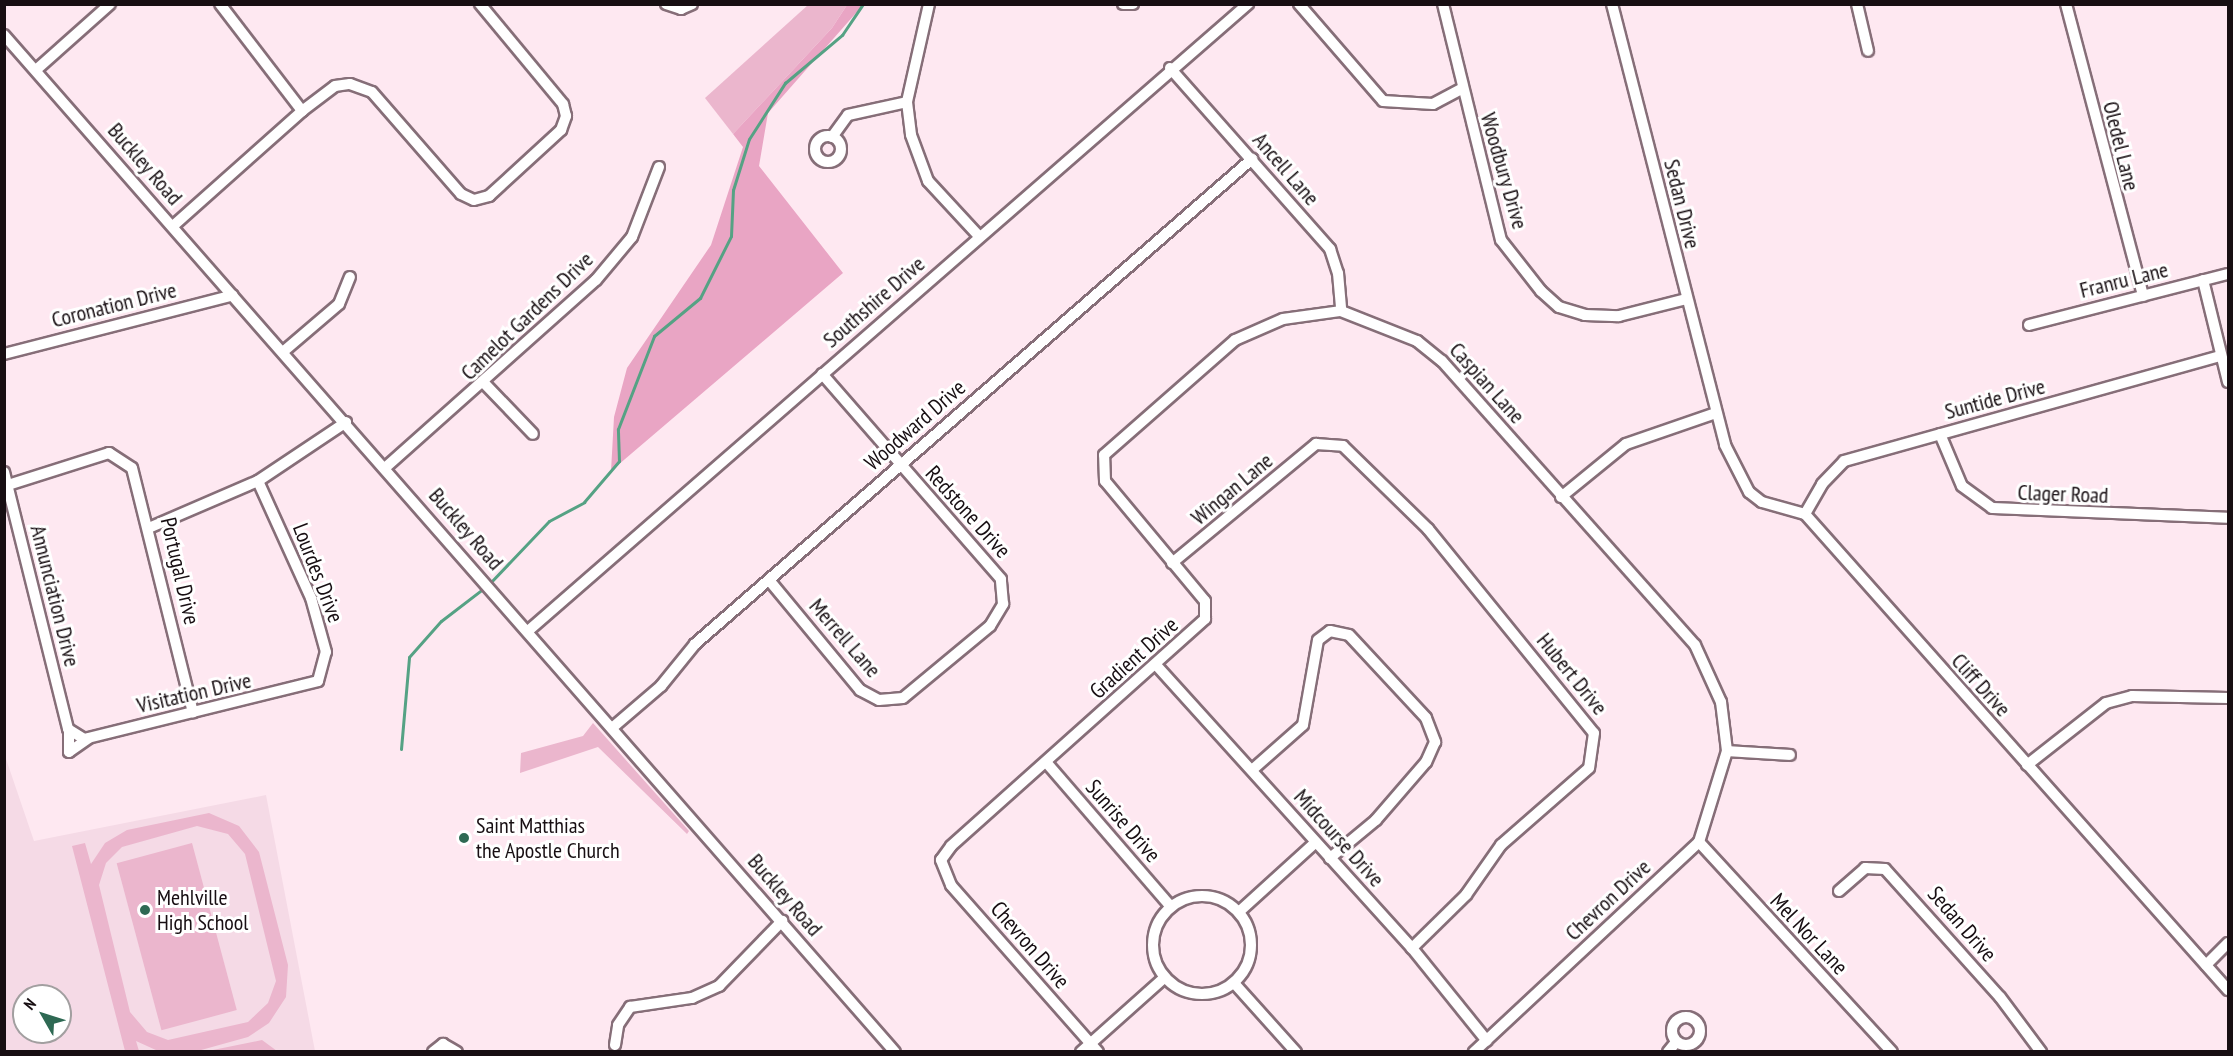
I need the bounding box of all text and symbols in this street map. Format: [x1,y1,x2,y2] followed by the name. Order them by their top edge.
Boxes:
[2097,99,2145,193] street label: Oledel Lane
[1475,109,1533,233] street label: Woodbury Drive
[102,117,188,211] street label: Buckley Road
[1247,127,1325,211] street label: Ancell Lane
[1658,157,1706,251] street label: Sedan Drive
[455,246,599,386] street label: Camelot Gardens Drive
[818,251,930,353] street label: Southshire Drive
[2077,256,2171,304] street label: Franru Lane
[49,277,179,333] street label: Coronation Drive
[1444,337,1530,429] street label: Caspian Lane
[1942,373,2048,425] street label: Suntide Drive
[859,374,971,476] street label: Woodward Drive
[1186,447,1278,531] street label: Wingan Lane
[920,461,1016,563] street label: Redstone Drive
[2017,479,2109,509] street label: Clager Road
[423,482,509,576] street label: Buckley Road
[155,515,205,627] street label: Portugal Drive
[287,520,349,626] street label: Lourdes Drive
[25,522,85,670] street label: Annunciation Drive
[804,593,886,683] street label: Merrell Lane
[1085,612,1183,704] street label: Gradient Drive
[1531,628,1613,720] street label: Hubert Drive
[1946,648,2016,722] street label: Cliff Drive
[134,667,254,719] street label: Visitation Drive
[1080,774,1166,868] street label: Sunrise Drive
[1288,784,1390,892] street label: Midcourse Drive
[476,812,620,864] place label: Saint Matthias the Apostle Church
[457,831,471,845] marker: Saint Matthias the Apostle Church
[742,848,828,942] street label: Buckley Road
[1560,854,1656,946] street label: Chevron Drive
[1922,881,2002,967] street label: Sedan Drive
[157,884,248,936] place label: Mehlville High School
[1765,888,1853,980] street label: Mel Nor Lane
[985,896,1075,994] street label: Chevron Drive
[138,903,152,917] marker: Mehlville High School
[12,984,72,1044] north arrow
[19,994,40,1014] text: N

